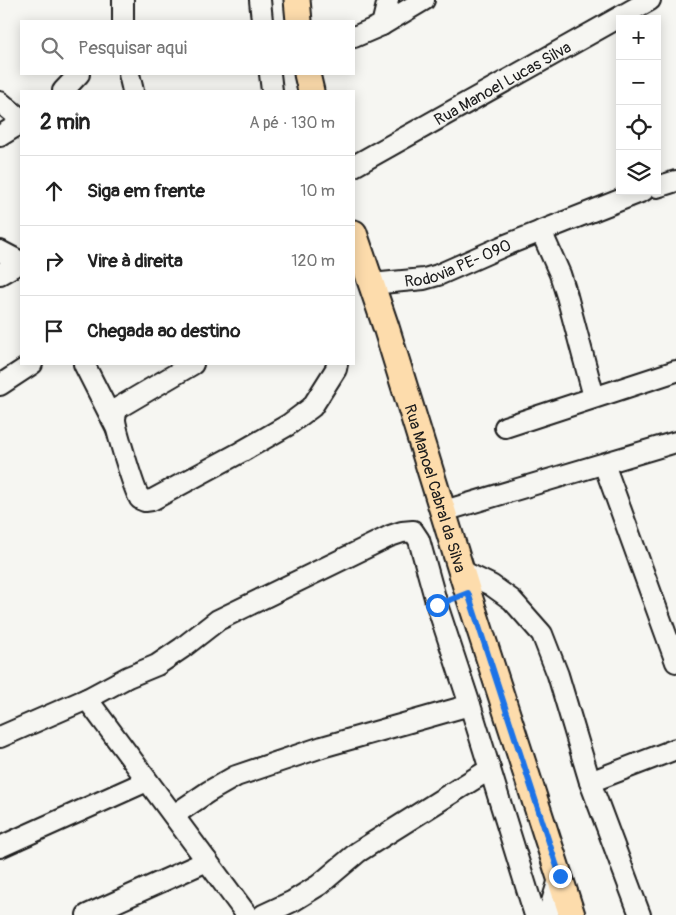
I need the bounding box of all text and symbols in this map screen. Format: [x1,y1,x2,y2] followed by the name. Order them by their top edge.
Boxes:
[616,15,661,195] map controls
[616,15,661,60] button: +
[20,20,355,75] search box
[38,34,66,62] icon: search
[78,36,187,60] text: Pesquisar aqui
[431,37,575,130] street label: Rua Manoel Lucas Silva
[616,60,661,105] button: −
[616,105,661,150] button: locate
[40,109,90,136] text: 2 min
[249,113,335,133] text: A pé · 130 m
[616,150,661,195] button: layers
[40,177,68,205] icon: ahead
[87,179,205,203] text: Siga em frente
[300,181,335,201] text: 10 m
[404,235,514,292] street label: Rodovia PE- 090
[40,247,68,275] icon: right
[87,249,183,273] text: Vire à direita
[291,251,335,271] text: 120 m
[40,317,68,345] icon: arrive
[87,319,240,343] text: Chegada ao destino
[399,402,470,575] street label: Rua Manoel Cabral da Silva
[426,594,449,617] route start
[549,865,572,888] route end

